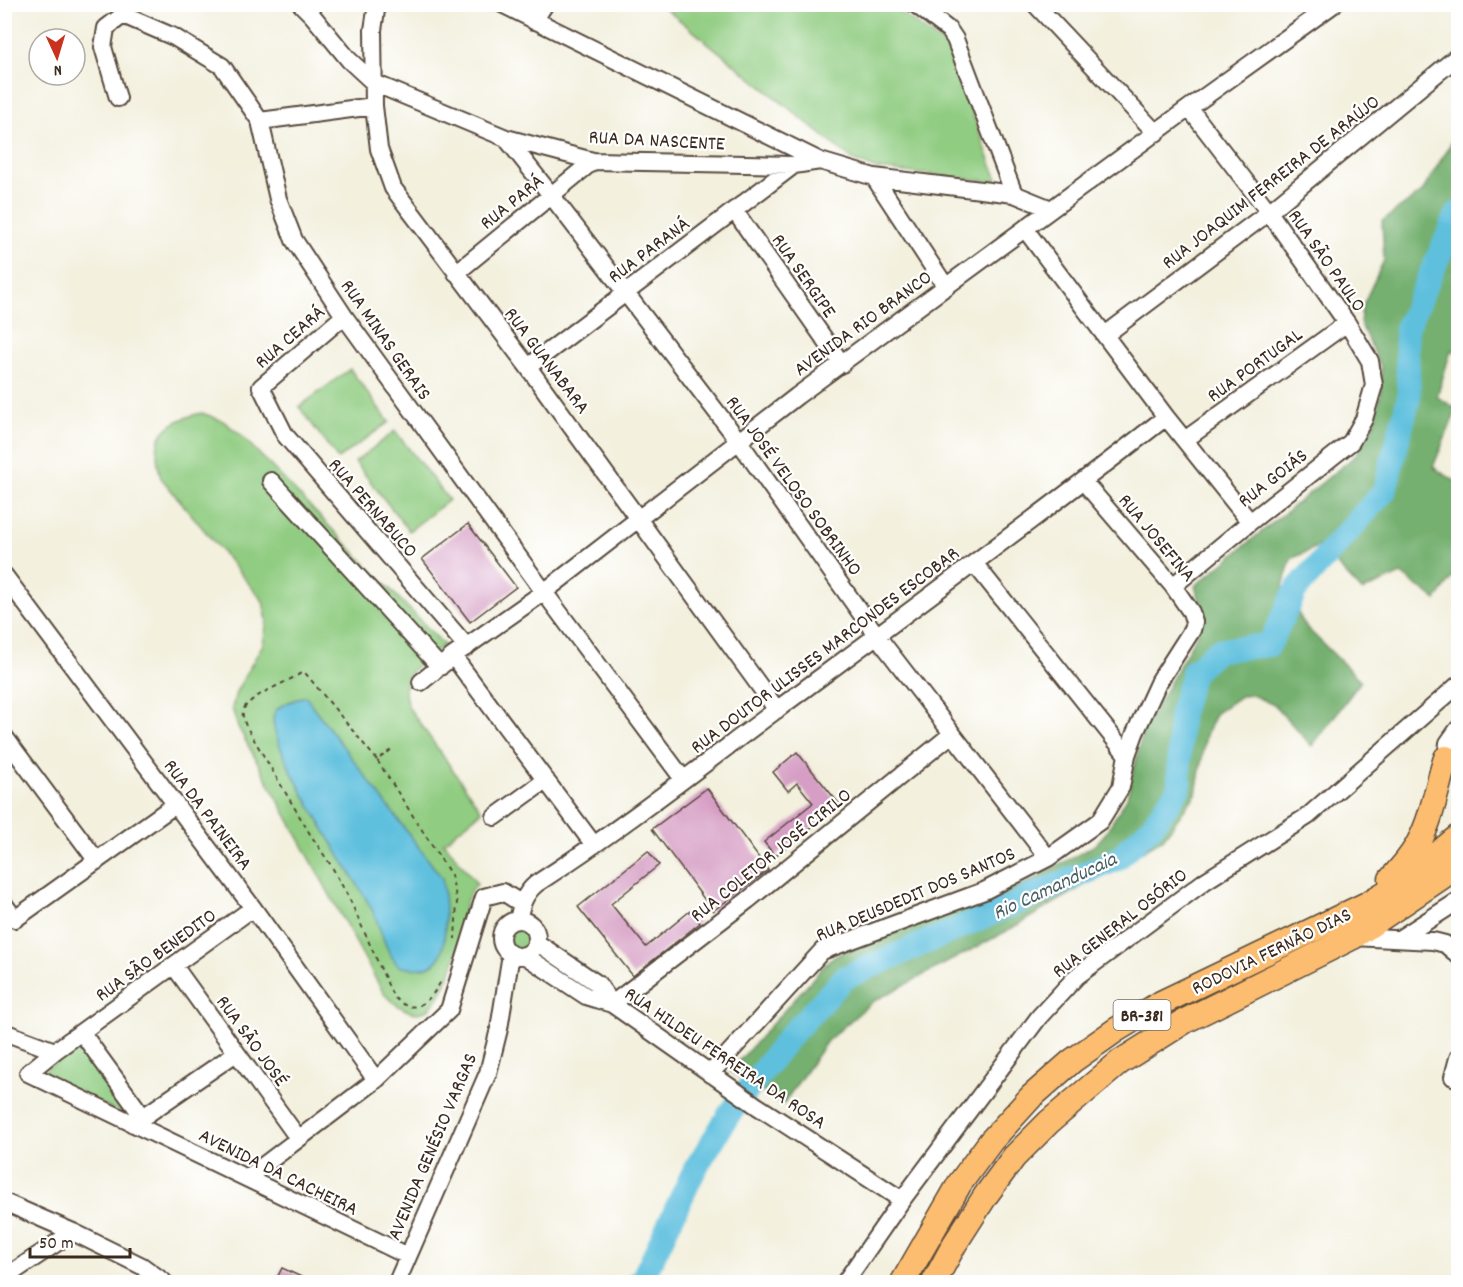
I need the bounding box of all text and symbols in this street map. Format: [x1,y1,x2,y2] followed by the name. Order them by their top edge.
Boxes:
[27,27,87,87] north arrow
[53,58,63,81] text: N
[1157,89,1387,277] street label: RUA JOAQUIM FERREIRA DE ARAÚJO
[588,124,726,160] street label: RUA DA NASCENTE
[475,169,551,238] street label: RUA PARÁ
[1280,205,1371,319] street label: RUA SÃO PAULO
[603,211,696,291] street label: RUA PARANÁ
[763,229,842,324] street label: RUA SERGIPE
[789,265,939,384] street label: AVENIDA RIO BRANCO
[332,275,437,407] street label: RUA MINAS GERAIS
[250,300,332,377] street label: RUA CEARÁ
[496,303,595,421] street label: RUA GUANABARA
[1202,322,1309,411] street label: RUA PORTUGAL
[718,391,868,583] street label: RUA JOSÉ VELOSO SOBRINHO
[1233,443,1315,516] street label: RUA GOIÁS
[320,453,423,565] street label: RUA PERNABUCO
[1110,489,1201,589] street label: RUA JOSEFINA
[686,541,966,762] street label: RUA DOUTOR ULISSES MARCONDES ESCOBAR
[155,754,258,877] street label: RUA DA PAINEIRA
[685,782,859,930] street label: RUA COLETOR JOSÉ CIRILO
[812,841,1020,951] street label: RUA DEUSDEDIT DOS SANTOS
[989,845,1123,929] water label: Rio Camanducaia
[1047,863,1194,986] street label: RUA GENERAL OSÓRIO
[1188,902,1357,1004] street label: RODOVIA FERNÃO DIAS
[90,903,223,1010] street label: RUA SÃO BENEDITO
[618,981,831,1138] street label: RUA HILDEU FERREIRA DA ROSA
[208,990,293,1093] street label: RUA SÃO JOSÉ
[1114,1000,1170,1030] road number: BR-381
[382,1049,486,1245] street label: AVENIDA GENÉSIO VARGAS
[193,1123,362,1224] street label: AVENIDA DA CACHEIRA
[30,1221,130,1259] scale bar
[39,1232,74,1257] text: 50 m

